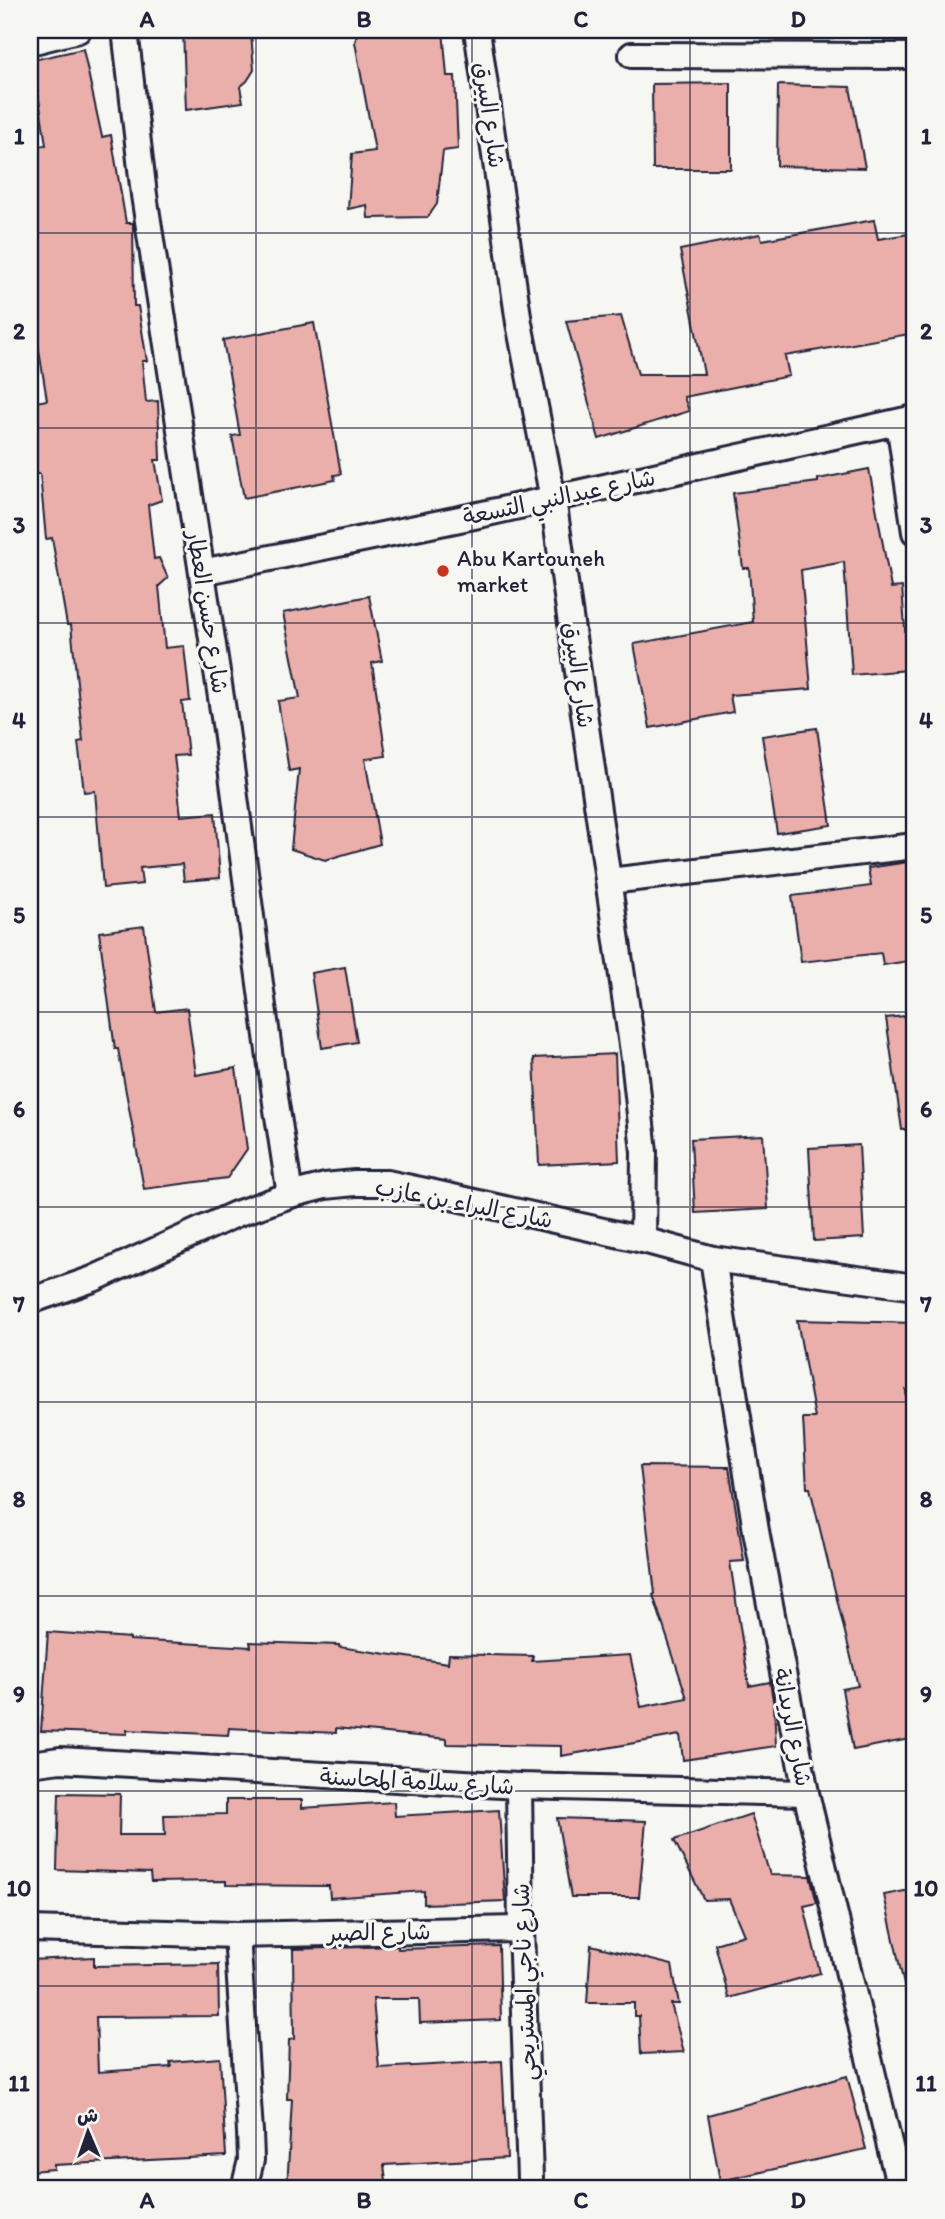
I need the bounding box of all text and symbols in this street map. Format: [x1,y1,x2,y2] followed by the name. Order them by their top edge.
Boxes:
[139,5,155,33] text: A
[357,5,372,33] text: B
[574,5,589,33] text: C
[790,5,806,33] text: D
[467,60,511,170] street label: شارع البيرق
[14,122,25,150] text: 1
[921,122,932,150] text: 1
[13,317,26,345] text: 2
[920,317,933,345] text: 2
[460,463,659,538] street label: شارع عبدالنبي التسعة
[13,511,26,539] text: 3
[920,511,933,539] text: 3
[179,527,235,696] street label: شارع حسن العطار
[457,544,605,598] place label: Abu Kartouneh market
[435,563,451,579] marker: Abu Kartouneh market
[556,620,600,730] street label: شارع البيرق
[12,706,26,734] text: 4
[919,706,933,734] text: 4
[13,901,25,929] text: 5
[920,901,932,929] text: 5
[13,1095,25,1123] text: 6
[920,1095,932,1123] text: 6
[372,1172,555,1236] street label: شارع البراء بن عازب
[12,1290,25,1318] text: 7
[919,1290,932,1318] text: 7
[13,1485,26,1513] text: 8
[920,1485,933,1513] text: 8
[766,1666,818,1789] street label: شارع الريدانة
[13,1680,25,1708] text: 9
[920,1680,932,1708] text: 9
[319,1762,515,1802] street label: شارع سلامة المحاسنة
[7,1874,31,1902] text: 10
[914,1874,938,1902] text: 10
[507,1883,548,2081] street label: شارع ناجي المستريحي
[325,1917,431,1949] street label: شارع الصبر
[8,2069,30,2097] text: 11
[915,2069,937,2097] text: 11
[52,2096,122,2166] north arrow
[77,2104,98,2127] text: ش
[139,2186,155,2214] text: A
[357,2186,372,2214] text: B
[574,2186,589,2214] text: C
[790,2186,806,2214] text: D

